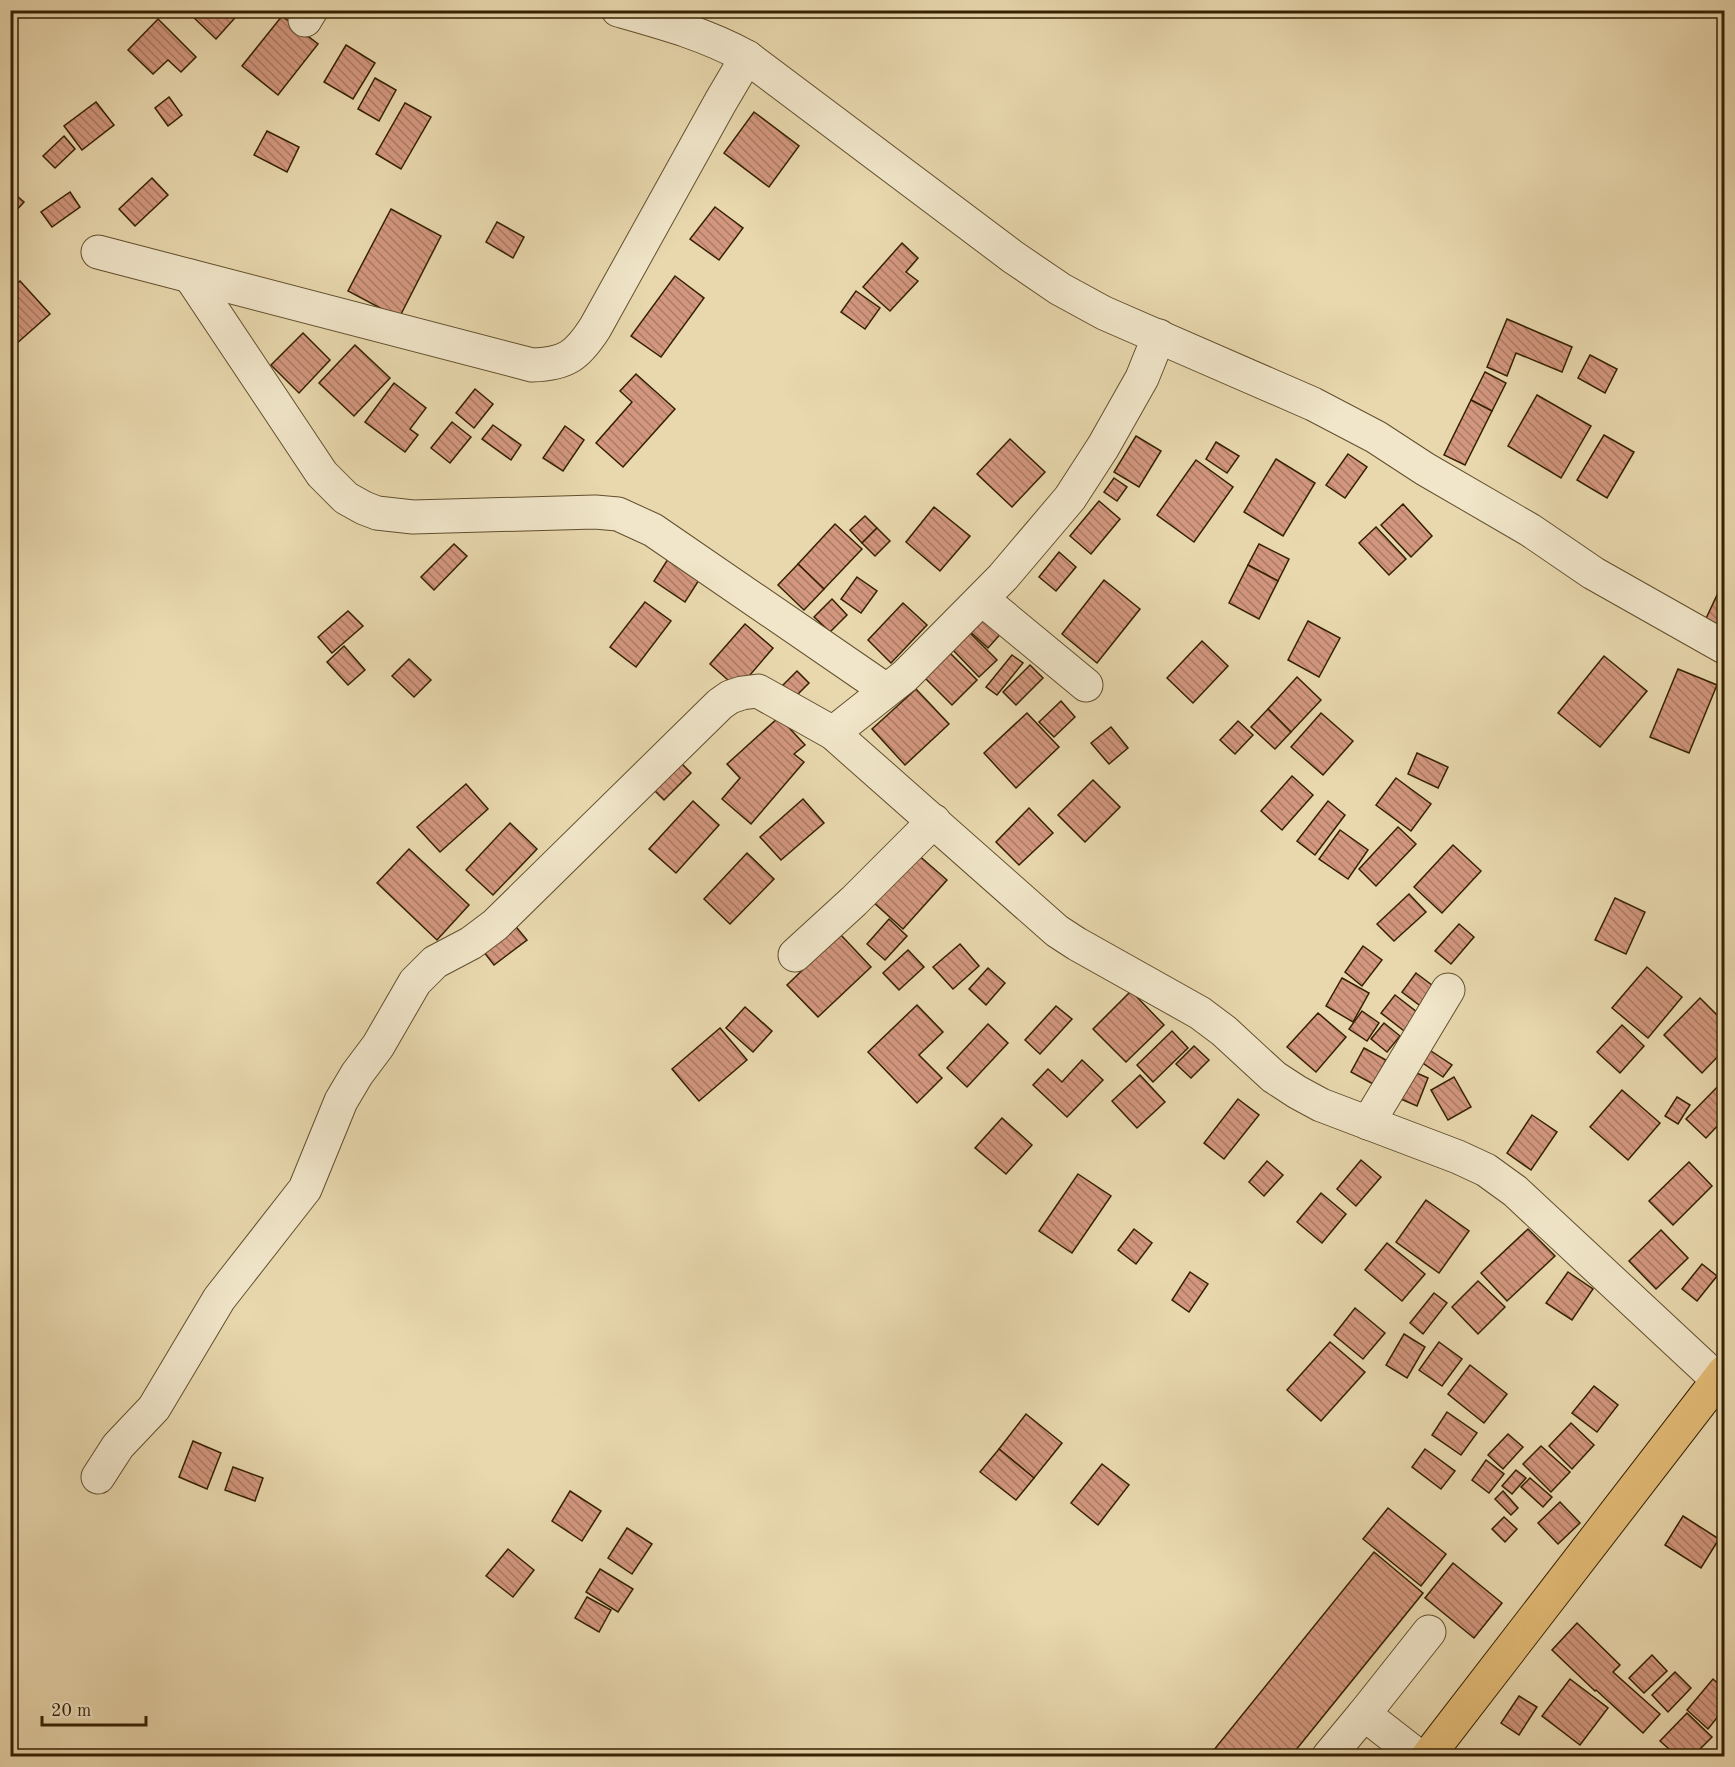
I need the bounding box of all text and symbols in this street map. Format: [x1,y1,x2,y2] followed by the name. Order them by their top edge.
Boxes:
[42,1689,146,1727] scale bar
[51,1702,91,1720] text: 20 m

